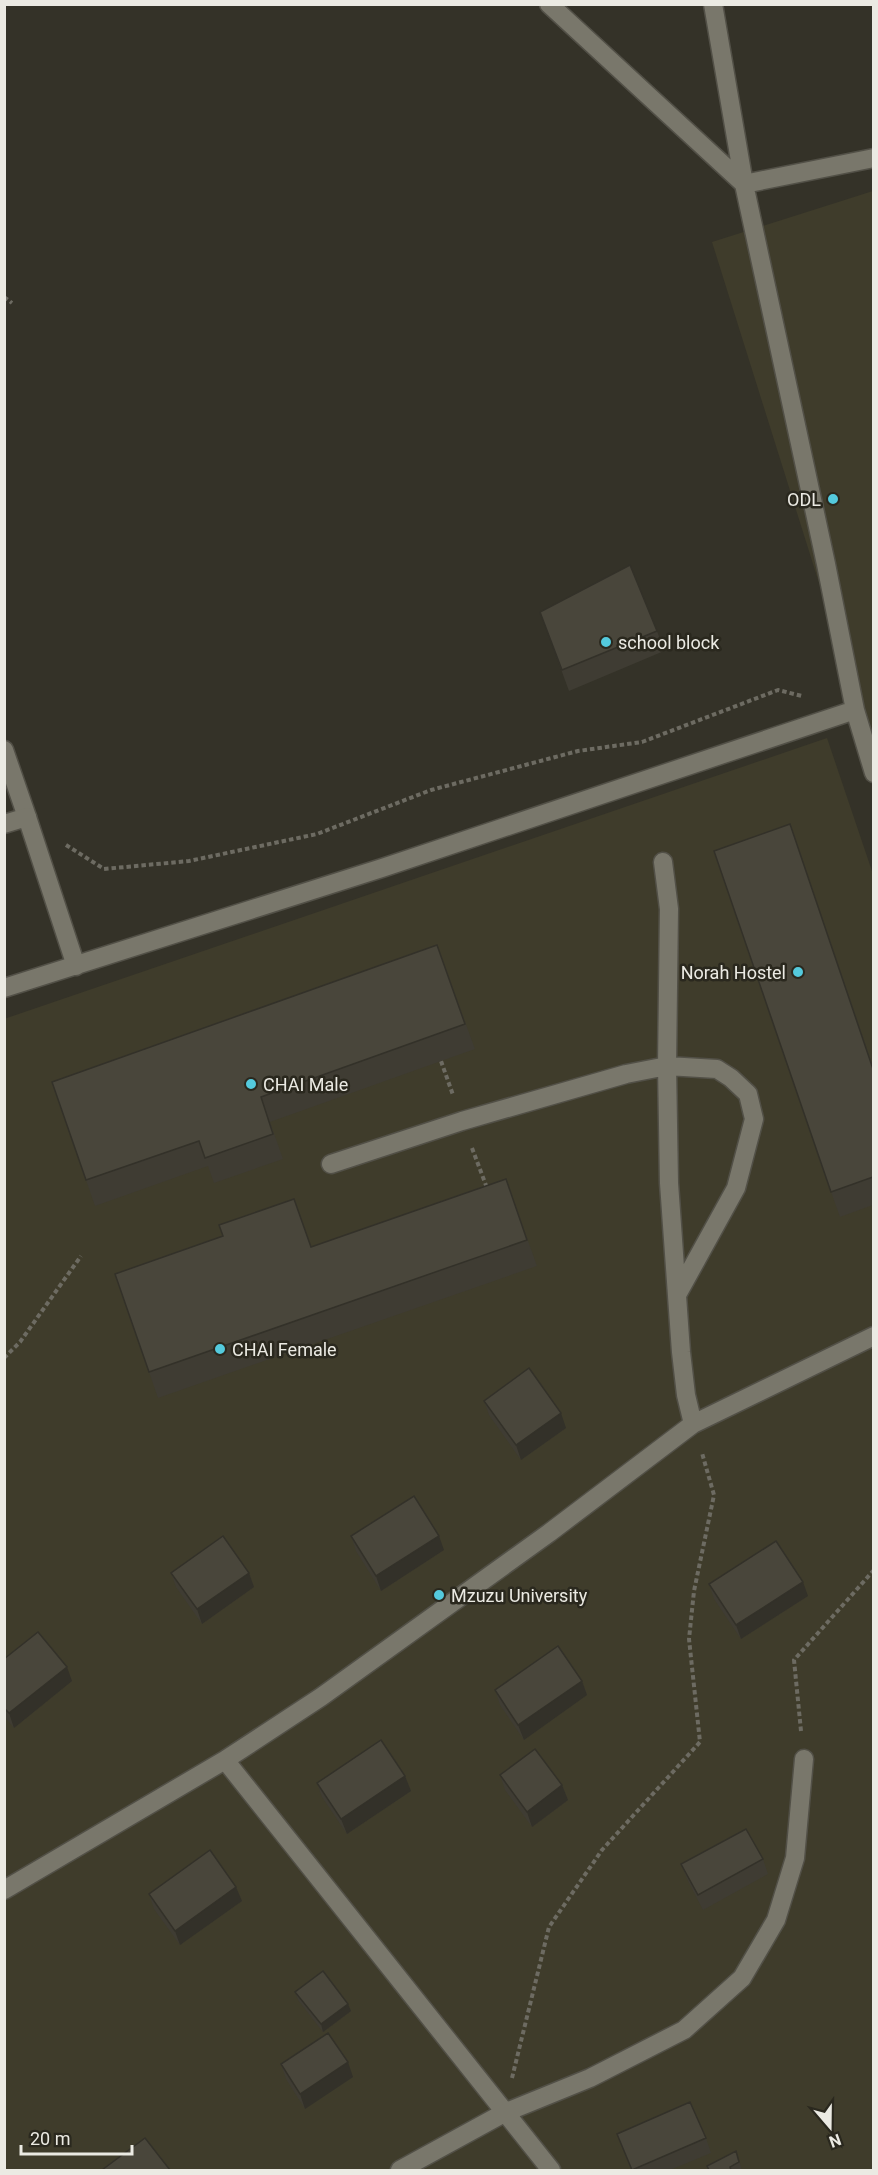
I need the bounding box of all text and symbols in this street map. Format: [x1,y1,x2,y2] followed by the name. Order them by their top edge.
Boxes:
[787,489,821,510] place label: ODL
[826,492,840,506] marker: ODL
[618,632,720,653] place label: school block
[599,635,613,649] marker: school block
[681,962,786,983] place label: Norah Hostel
[791,965,805,979] marker: Norah Hostel
[263,1074,348,1095] place label: CHAI Male
[244,1077,258,1091] marker: CHAI Male
[232,1339,337,1360] place label: CHAI Female
[213,1342,227,1356] marker: CHAI Female
[451,1585,588,1606] place label: Mzuzu University
[432,1588,446,1602] marker: Mzuzu University
[800,2097,860,2157] north arrow
[21,2118,132,2156] scale bar
[30,2128,70,2149] text: 20 m
[826,2130,844,2151] text: N

